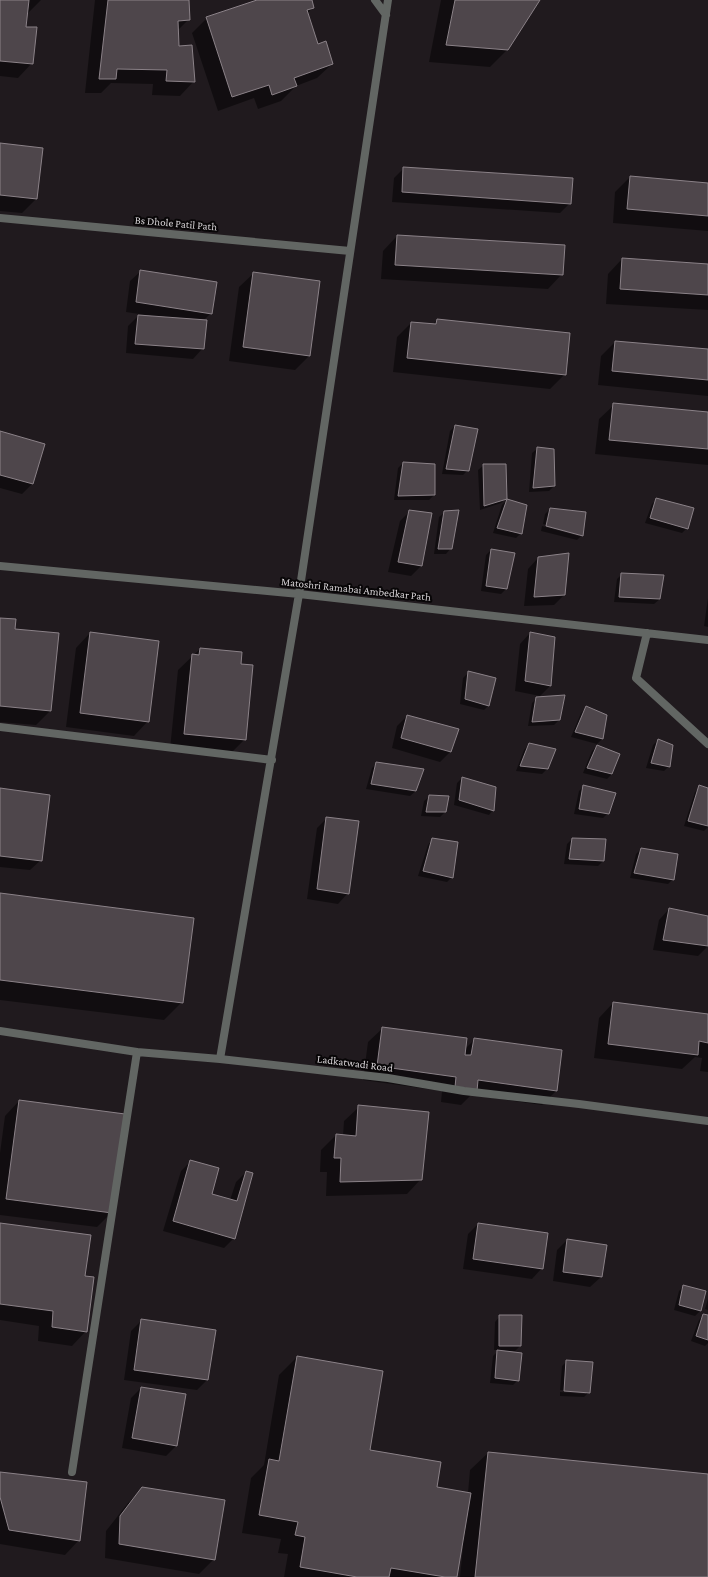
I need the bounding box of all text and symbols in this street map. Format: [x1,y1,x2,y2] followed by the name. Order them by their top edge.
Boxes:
[134,213,218,233] street label: Bs Dhole Patil Path
[280,575,432,603] street label: Matoshri Ramabai Ambedkar Path
[316,1052,394,1074] street label: Ladkatwadi Road

